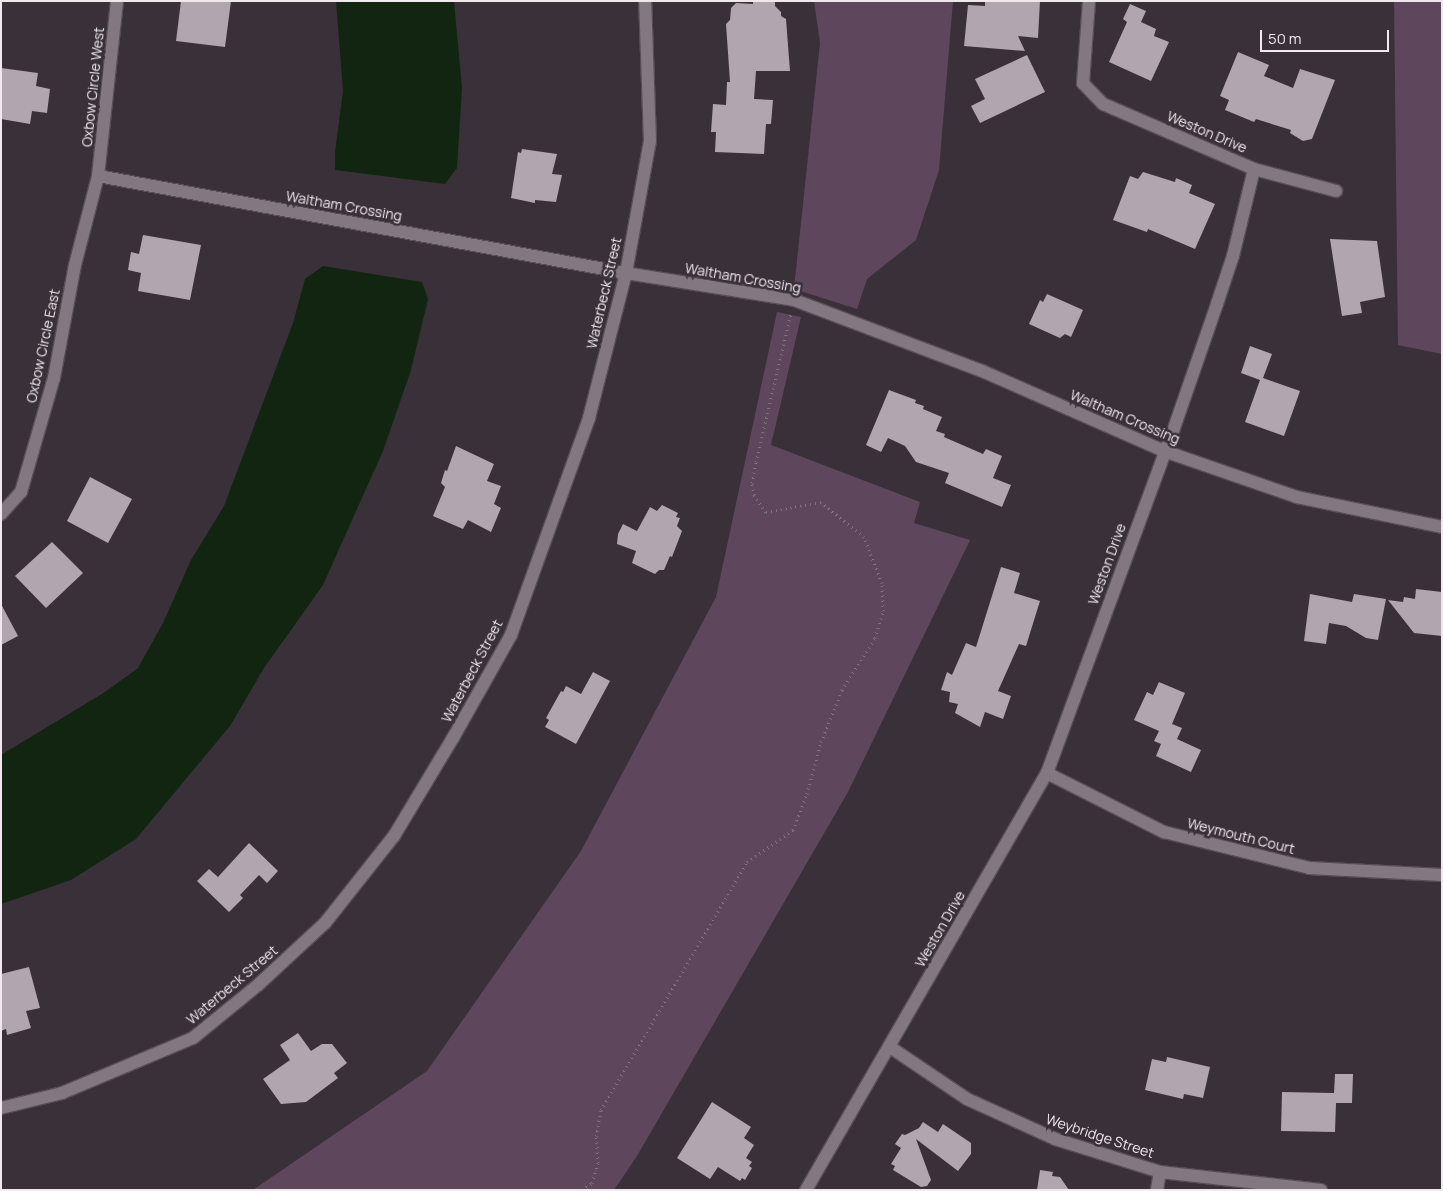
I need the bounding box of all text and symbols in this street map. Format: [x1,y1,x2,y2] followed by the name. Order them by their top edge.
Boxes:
[1263,20,1392,52] scale bar
[78,26,108,148] street label: Oxbow Circle West
[1268,28,1302,49] text: 50 m
[1164,108,1250,156] street label: Weston Drive
[285,188,403,224] street label: Waltham Crossing
[583,236,625,350] street label: Waterbeck Street
[684,260,802,296] street label: Waltham Crossing
[23,288,63,404] street label: Oxbow Circle East
[1068,386,1182,448] street label: Waltham Crossing
[1085,521,1129,607] street label: Weston Drive
[438,617,506,725] street label: Waterbeck Street
[1186,815,1296,857] street label: Weymouth Court
[911,888,969,970] street label: Weston Drive
[183,942,281,1028] street label: Waterbeck Street
[1044,1111,1156,1161] street label: Weybridge Street

